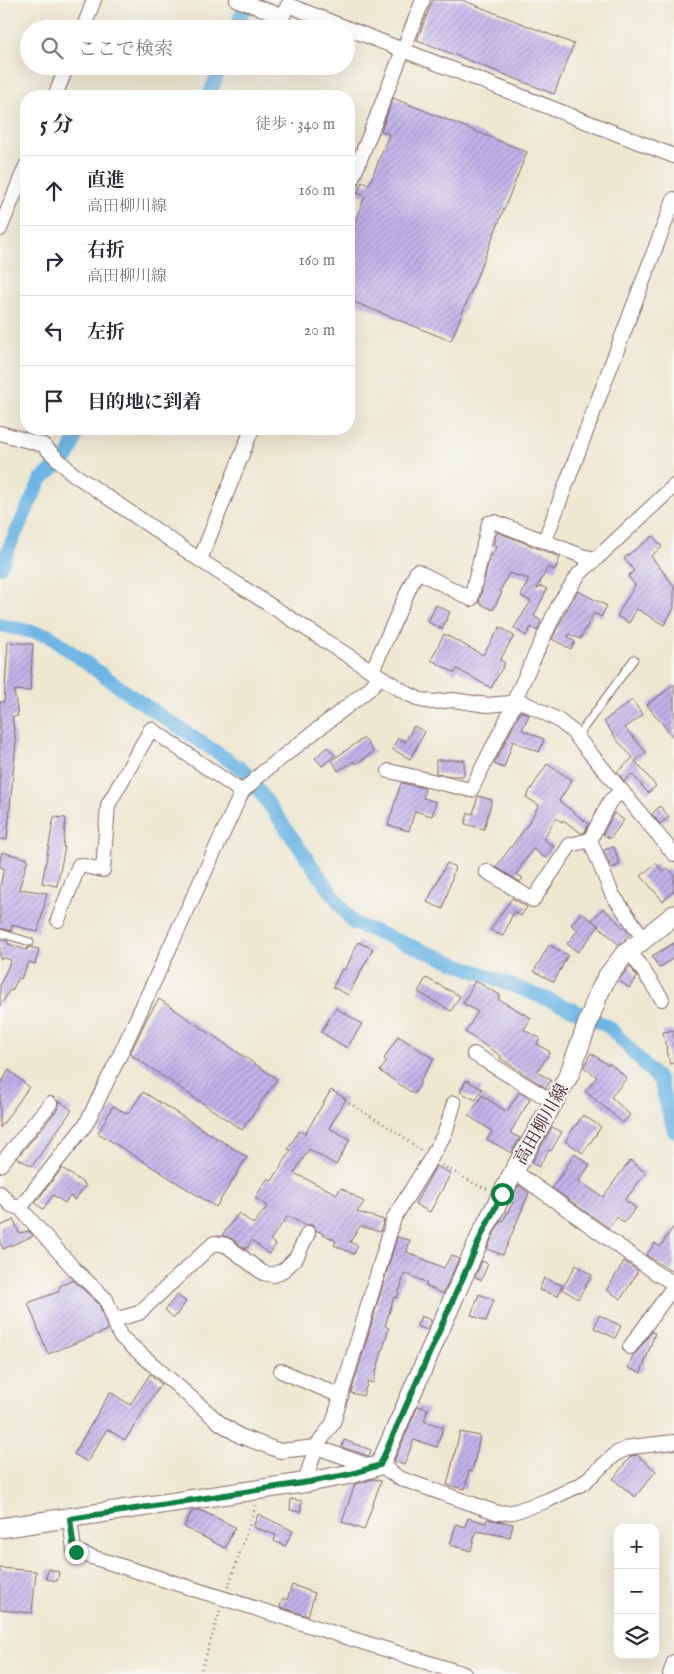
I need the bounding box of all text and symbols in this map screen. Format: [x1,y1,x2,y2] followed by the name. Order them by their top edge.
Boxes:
[20,20,355,75] search box
[38,34,66,62] icon: search
[78,38,173,62] text: ここで検索
[40,112,73,139] text: 5 分
[255,115,335,135] text: 徒歩 · 340 m
[87,169,125,193] text: 直進
[40,177,68,205] icon: ahead
[299,181,335,201] text: 160 m
[87,197,167,217] text: 高田柳川線
[87,239,125,263] text: 右折
[40,247,68,275] icon: right
[299,251,335,271] text: 160 m
[87,267,167,287] text: 高田柳川線
[40,317,68,345] icon: left
[87,321,125,345] text: 左折
[304,321,335,341] text: 20 m
[40,387,68,415] icon: arrive
[87,391,201,415] text: 目的地に到着
[510,1080,575,1169] street label: 高田柳川線
[491,1183,514,1206] route start
[614,1524,659,1659] map controls
[614,1524,659,1569] button: +
[65,1541,88,1564] route end
[614,1569,659,1614] button: −
[614,1614,659,1659] button: layers

